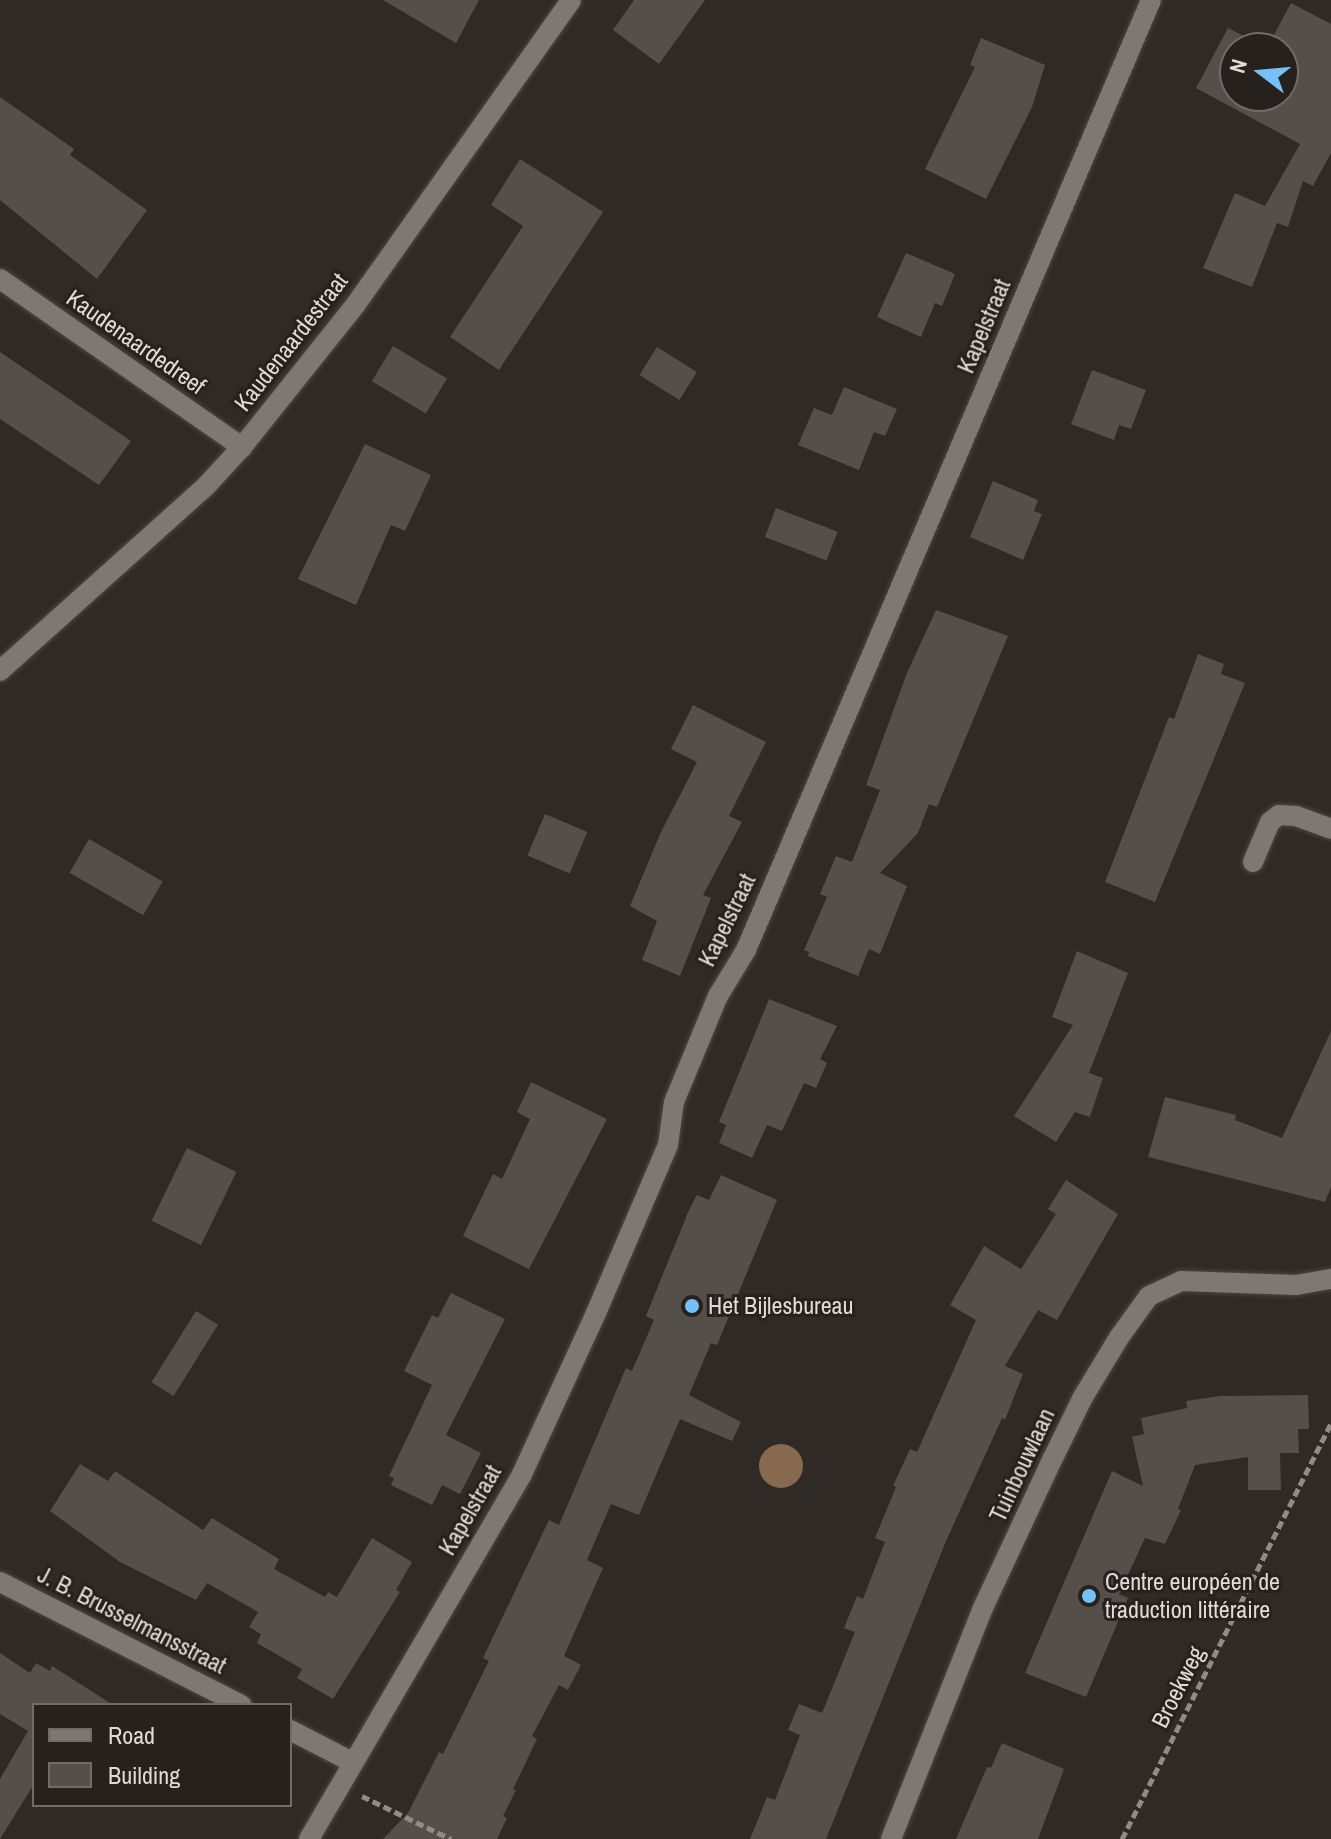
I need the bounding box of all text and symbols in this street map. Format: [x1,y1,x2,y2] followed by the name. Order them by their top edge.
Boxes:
[1219,32,1299,112] north arrow
[1222,56,1254,76] text: N
[228,267,354,417] street label: Kaudenaardestraat
[951,275,1017,377] street label: Kapelstraat
[61,283,211,401] street label: Kaudenaardedreef
[692,869,762,971] street label: Kapelstraat
[708,1292,853,1320] place label: Het Bijlesbureau
[683,1297,701,1315] marker: Het Bijlesbureau
[983,1404,1061,1526] street label: Tuinbouwlaan
[433,1460,507,1560] street label: Kapelstraat
[33,1560,231,1680] street label: J. B. Brusselmansstraat
[1105,1568,1280,1624] place label: Centre européen de traduction littéraire
[1080,1587,1098,1605] marker: Centre européen de traduction littéraire
[1145,1641,1211,1733] street label: Broekweg
[32,1703,292,1807] legend
[108,1719,155,1751] text: Road
[108,1759,180,1791] text: Building

